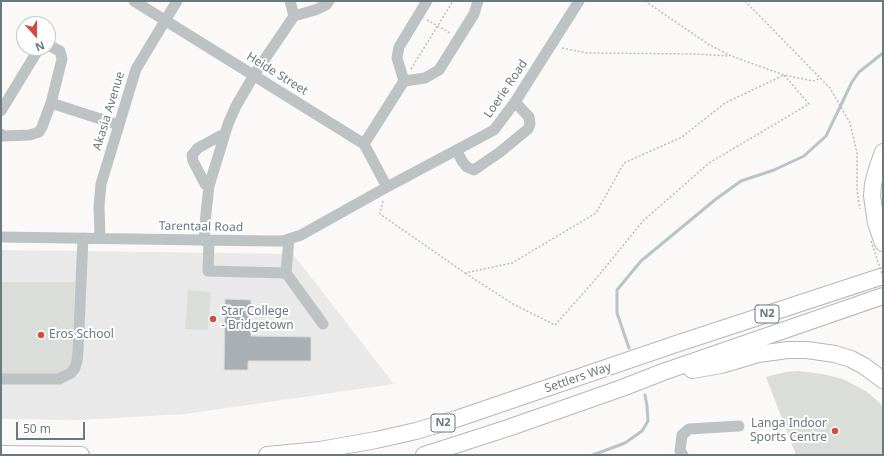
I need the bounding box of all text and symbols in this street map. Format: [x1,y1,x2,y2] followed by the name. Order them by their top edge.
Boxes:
[16,16,56,56] north arrow
[33,38,47,55] text: N
[244,49,310,99] street label: Heide Street
[481,57,531,121] street label: Loerie Road
[90,70,128,152] street label: Akasia Avenue
[159,219,243,235] street label: Tarentaal Road
[221,305,294,333] place label: Star College - Bridgetown
[755,305,779,323] road number: N2
[208,314,218,324] marker: Star College - Bridgetown
[49,328,114,342] place label: Eros School
[36,330,46,340] marker: Eros School
[543,360,613,396] street label: Settlers Way
[18,414,87,440] scale bar
[431,414,455,432] road number: N2
[750,417,827,445] place label: Langa Indoor Sports Centre
[23,420,51,437] text: 50 m
[830,426,840,436] marker: Langa Indoor Sports Centre

